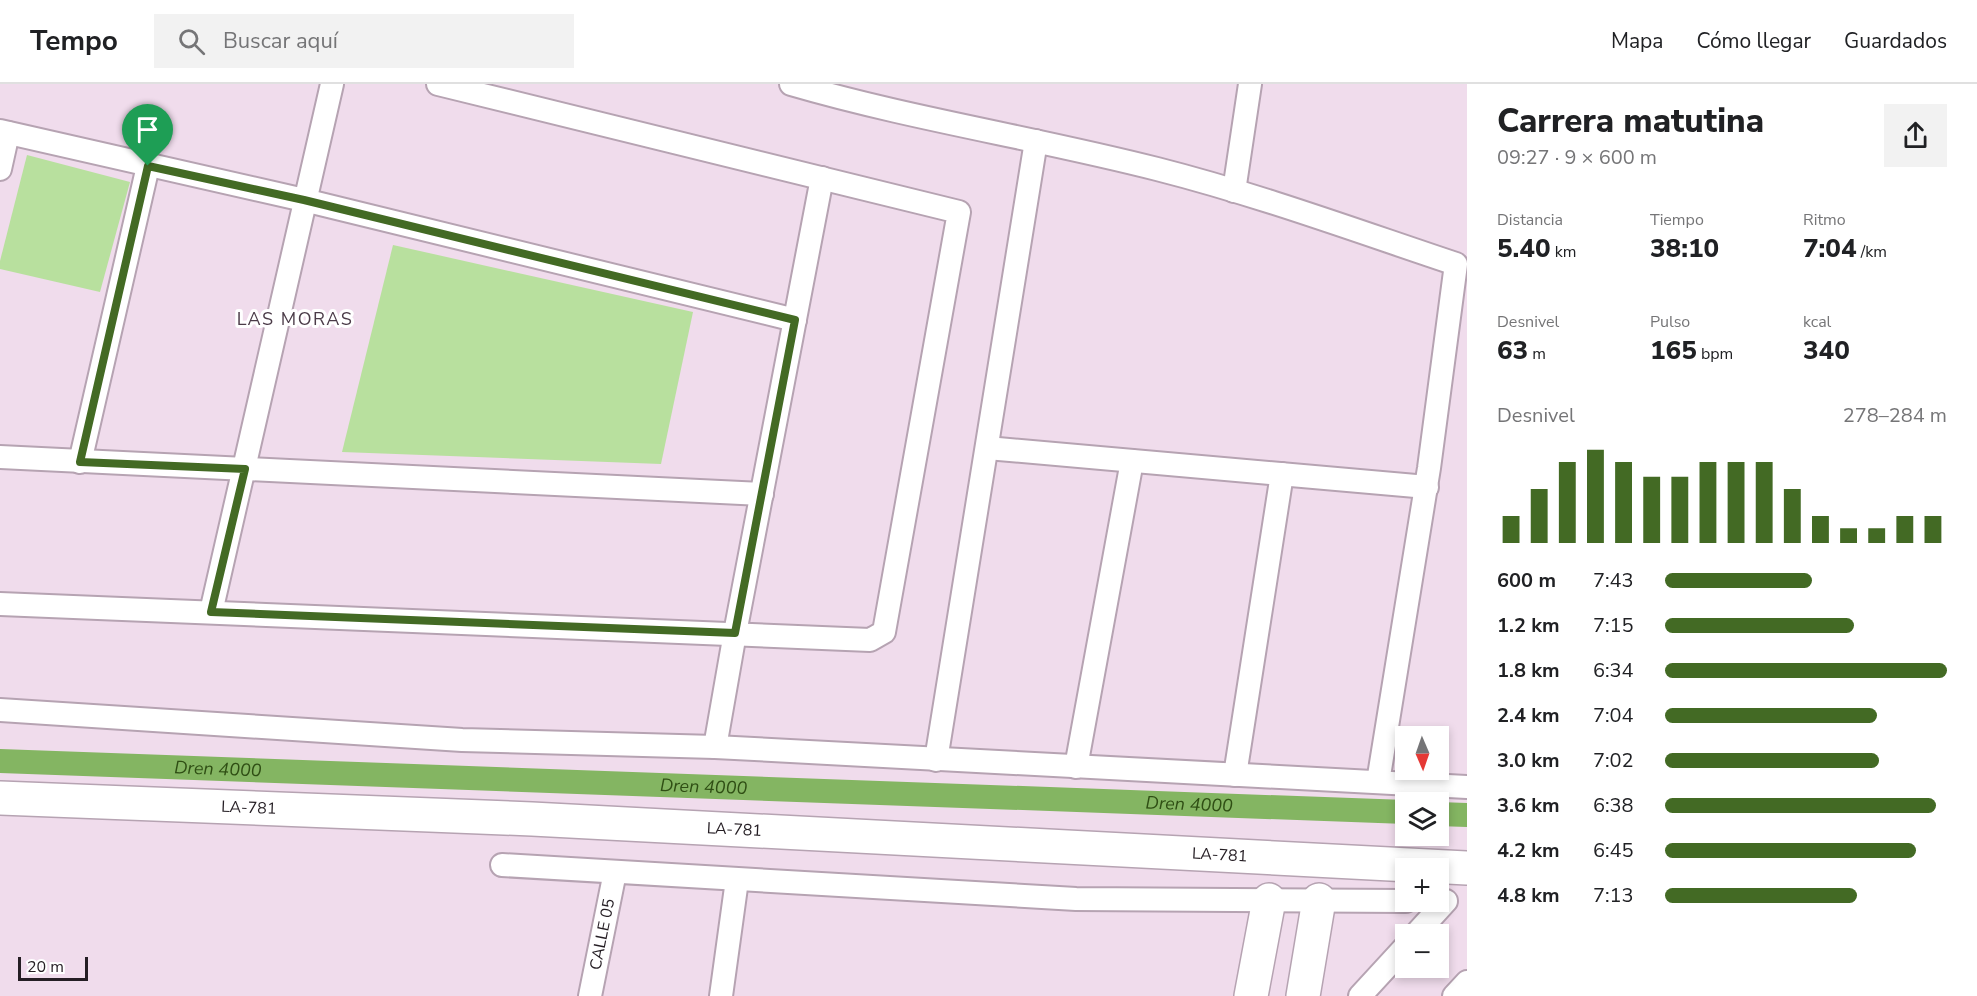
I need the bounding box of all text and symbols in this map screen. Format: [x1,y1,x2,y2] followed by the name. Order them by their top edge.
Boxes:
[154,14,574,68] search box
[30,22,118,60] text: Tempo
[175,25,208,58] icon: search
[223,26,338,56] text: Buscar aquí
[1611,27,1663,55] text: Mapa
[1696,27,1811,55] text: Cómo llegar
[1844,27,1947,55] text: Guardados
[1497,99,1764,144] text: Carrera matutina
[122,104,173,166] pin
[1884,104,1947,167] button: share
[131,113,164,146] icon: arrive
[1497,144,1657,171] text: 09:27 · 9 × 600 m
[1497,209,1563,231] text: Distancia
[1650,209,1704,231] text: Tiempo
[1803,209,1846,231] text: Ritmo
[1497,231,1551,266] text: 5.40
[1650,231,1719,266] text: 38:10
[1803,231,1857,266] text: 7:04
[1551,241,1576,263] text: km
[1857,241,1887,263] text: /km
[237,307,353,331] district label: LAS MORAS
[1497,311,1559,333] text: Desnivel
[1650,311,1690,333] text: Pulso
[1803,311,1831,333] text: kcal
[1497,333,1528,368] text: 63
[1650,333,1697,368] text: 165
[1803,333,1850,368] text: 340
[1528,343,1546,365] text: m
[1697,343,1733,365] text: bpm
[1497,402,1575,429] text: Desnivel
[1843,402,1947,429] text: 278–284 m
[1497,567,1556,594] text: 600 m
[1593,567,1634,594] text: 7:43
[1497,612,1560,639] text: 1.2 km
[1593,612,1634,639] text: 7:15
[1497,657,1560,684] text: 1.8 km
[1593,657,1634,684] text: 6:34
[1497,702,1560,729] text: 2.4 km
[1593,702,1634,729] text: 7:04
[1395,726,1449,780] north arrow
[1395,726,1449,978] map controls
[1497,747,1560,774] text: 3.0 km
[1593,747,1634,774] text: 7:02
[174,755,262,782] water label: Dren 4000
[659,773,748,800] water label: Dren 4000
[1145,791,1234,818] water label: Dren 4000
[1395,792,1449,846] button: layers
[1497,792,1560,819] text: 3.6 km
[1593,792,1634,819] text: 6:38
[221,796,277,820] street label: LA-781
[706,817,763,842] street label: LA-781
[1497,837,1560,864] text: 4.2 km
[1593,837,1634,864] text: 6:45
[1191,843,1248,867] street label: LA-781
[1395,858,1449,912] button: +
[1497,882,1560,909] text: 4.8 km
[1593,882,1634,909] text: 7:13
[585,897,620,972] street label: CALLE 05
[1395,924,1449,978] button: −
[18,954,88,982] scale bar
[27,956,64,978] text: 20 m

